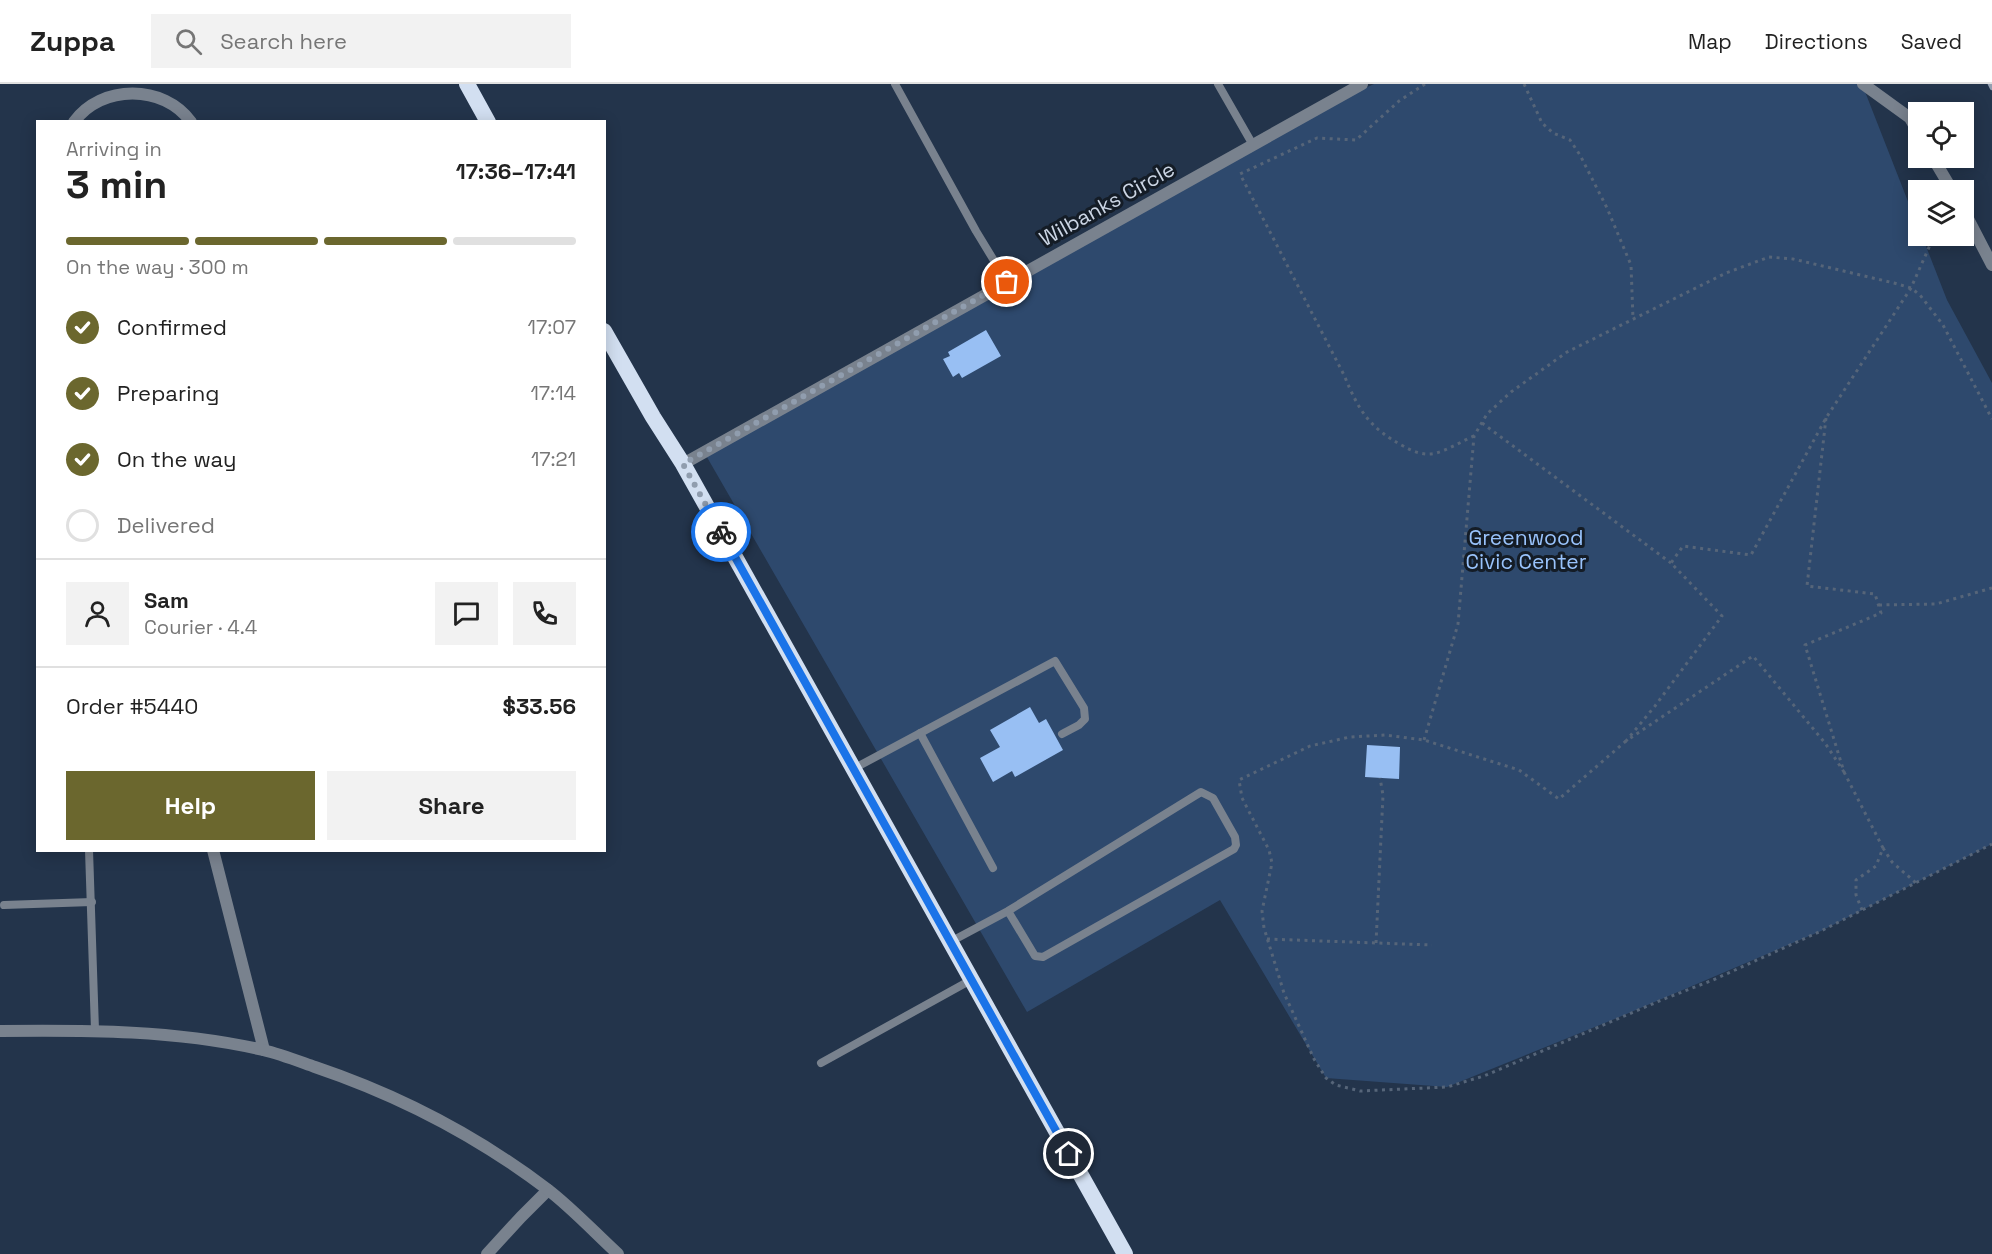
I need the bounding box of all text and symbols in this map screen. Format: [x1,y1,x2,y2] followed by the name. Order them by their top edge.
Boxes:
[151,14,571,68] search box
[30,23,115,59] text: Zuppa
[172,25,205,58] icon: search
[220,27,347,55] text: Search here
[1688,28,1732,55] text: Map
[1765,28,1868,55] text: Directions
[1901,28,1962,55] text: Saved
[1908,102,1974,246] map controls
[1908,102,1974,168] button: locate
[66,136,162,162] text: Arriving in
[1034,155,1179,252] street label: Wilbanks Circle
[456,157,576,185] text: 17:36–17:41
[66,160,167,209] text: 3 min
[1908,180,1974,246] button: layers
[66,254,249,280] text: On the way · 300 m
[981,256,1032,307] pin
[990,265,1023,298] icon: bag
[66,311,99,344] icon: check
[117,313,227,341] text: Confirmed
[528,314,576,340] text: 17:07
[66,377,99,410] icon: check
[117,379,219,407] text: Preparing
[530,380,576,406] text: 17:14
[66,443,99,476] icon: check
[117,445,236,473] text: On the way
[531,446,576,472] text: 17:21
[691,502,751,562] courier
[117,511,215,539] text: Delivered
[705,516,738,549] icon: bike
[1465,524,1587,575] park label: Greenwood Civic Center
[66,582,129,645] button: person
[435,582,498,645] button: chat
[513,582,576,645] button: phone
[144,586,189,614] text: Sam
[144,614,257,640] text: Courier · 4.4
[66,692,198,720] text: Order #5440
[503,692,576,720] text: $33.56
[66,771,315,840] button: Help
[327,771,576,840] button: Share
[1043,1128,1094,1179] pin
[1052,1137,1085,1170] icon: home

